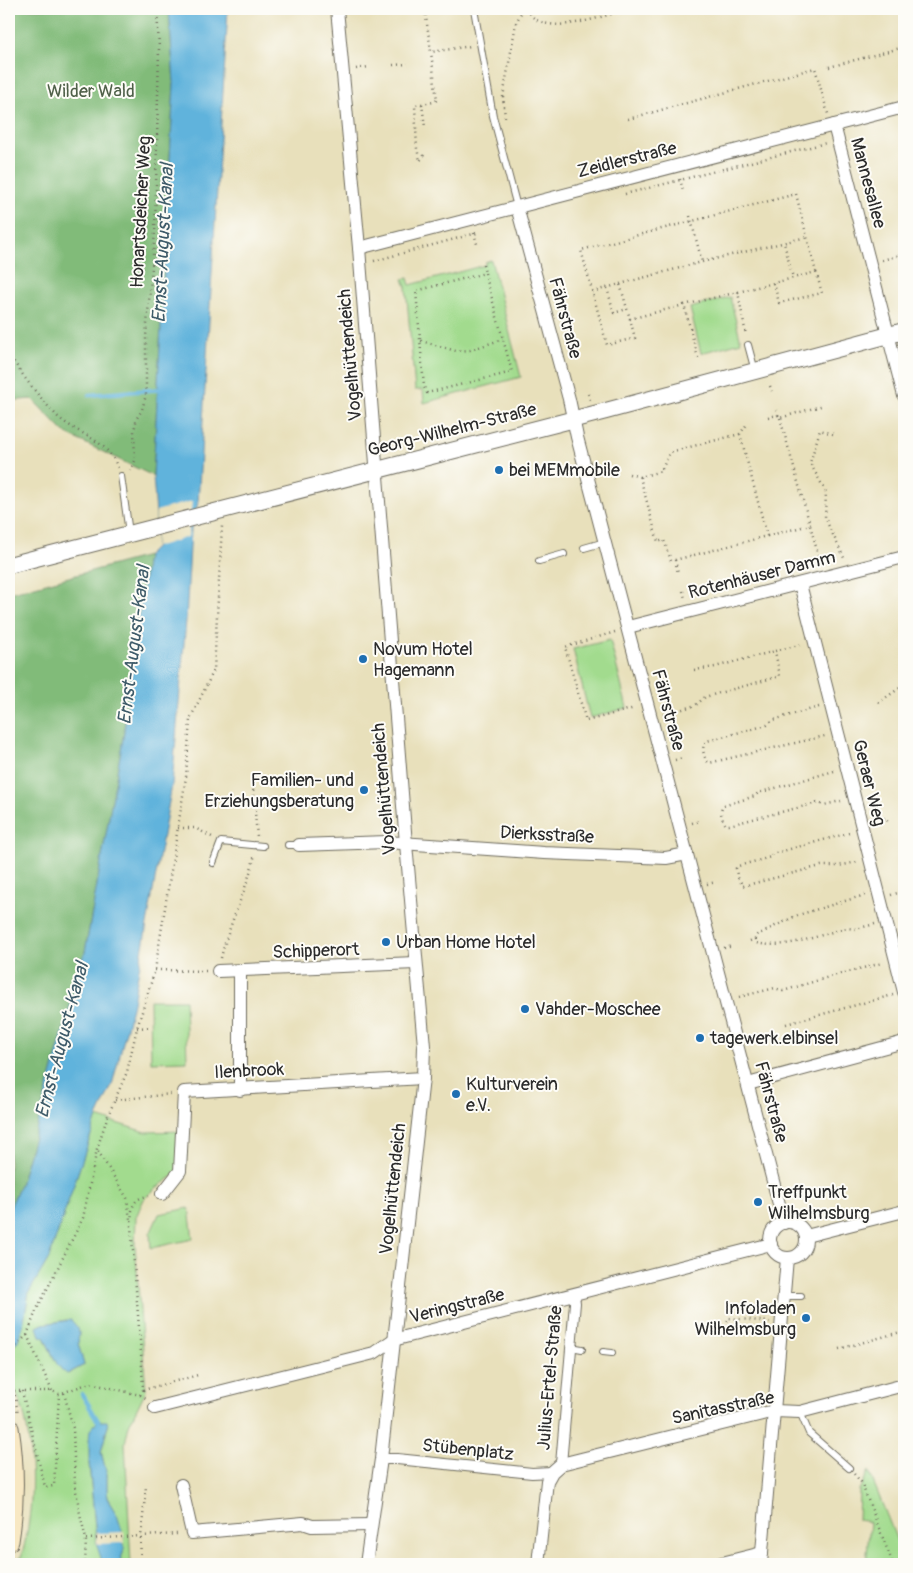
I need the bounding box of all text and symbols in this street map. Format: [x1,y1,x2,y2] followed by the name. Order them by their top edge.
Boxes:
[47,80,135,103] park label: Wilder Wald
[126,135,156,289] street label: Honartsdeicher Weg
[845,135,891,231] street label: Mannesallee
[575,137,679,183] street label: Zeidlerstraße
[147,160,179,323] water label: Ernst-August-Kanal
[543,275,587,361] street label: Fährstraße
[333,288,367,422] street label: Vogelhüttendeich
[365,398,539,462] street label: Georg-Wilhelm-Straße
[509,459,620,482] place label: bei MEMmobile
[493,464,505,476] marker: bei MEMmobile
[686,546,838,604] street label: Rotenhäuser Damm
[112,562,156,726] water label: Ernst-August-Kanal
[373,638,473,682] place label: Novum Hotel Hagemann
[357,653,369,665] marker: Novum Hotel Hagemann
[646,667,690,753] street label: Fährstraße
[367,722,401,856] street label: Vogelhüttendeich
[847,737,891,829] street label: Geraer Weg
[204,769,354,813] place label: Familien- und Erziehungsberatung
[358,784,370,796] marker: Familien- und Erziehungsberatung
[499,821,595,849] street label: Dierksstraße
[396,931,536,954] place label: Urban Home Hotel
[380,936,392,948] marker: Urban Home Hotel
[272,938,360,964] street label: Schipperort
[30,957,95,1120] water label: Ernst-August-Kanal
[535,998,661,1021] place label: Vahder-Moschee
[519,1003,531,1015] marker: Vahder-Moschee
[709,1027,839,1050] place label: tagewerk.elbinsel
[694,1032,706,1044] marker: tagewerk.elbinsel
[214,1058,285,1084] street label: Ilenbrook
[749,1059,793,1145] street label: Fährstraße
[466,1073,558,1117] place label: Kulturverein e.V.
[450,1088,462,1100] marker: Kulturverein e.V.
[375,1122,411,1256] street label: Vogelhüttendeich
[768,1181,870,1225] place label: Treffpunkt Wilhelmsburg
[752,1196,764,1208] marker: Treffpunkt Wilhelmsburg
[407,1283,507,1329] street label: Veringstraße
[694,1297,796,1341] place label: Infoladen Wilhelmsburg
[532,1305,568,1451] street label: Julius-Ertel-Straße
[800,1312,812,1324] marker: Infoladen Wilhelmsburg
[670,1386,776,1430] street label: Sanitasstraße
[421,1434,515,1466] street label: Stübenplatz

